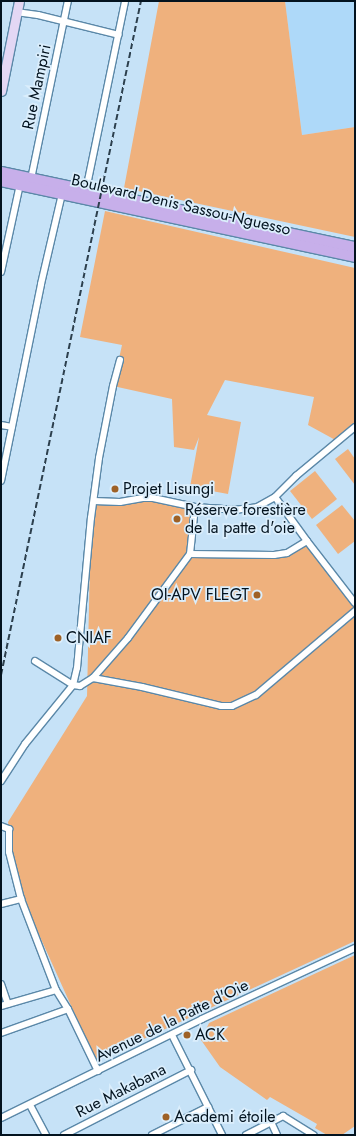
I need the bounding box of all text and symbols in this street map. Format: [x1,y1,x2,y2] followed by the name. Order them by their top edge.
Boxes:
[19,43,55,131] street label: Rue Mampiri
[69,170,293,240] street label: Boulevard Denis Sassou-Nguesso
[123,479,214,499] place label: Projet Lisungi
[110,484,120,494] marker: Projet Lisungi
[185,500,306,538] place label: Réserve forestière de la patte d'oie
[172,514,182,524] marker: Réserve forestière de la patte d'oie
[151,585,249,605] place label: OI-APV FLEGT
[252,590,262,600] marker: OI-APV FLEGT
[66,628,112,648] place label: CNIAF
[53,633,63,643] marker: CNIAF
[92,976,252,1066] street label: Avenue de la Patte d'Oie
[195,1025,225,1045] place label: ACK
[182,1030,192,1040] marker: ACK
[73,1060,169,1122] street label: Rue Makabana
[174,1107,276,1127] place label: Academi étoile
[161,1112,171,1122] marker: Academi étoile

